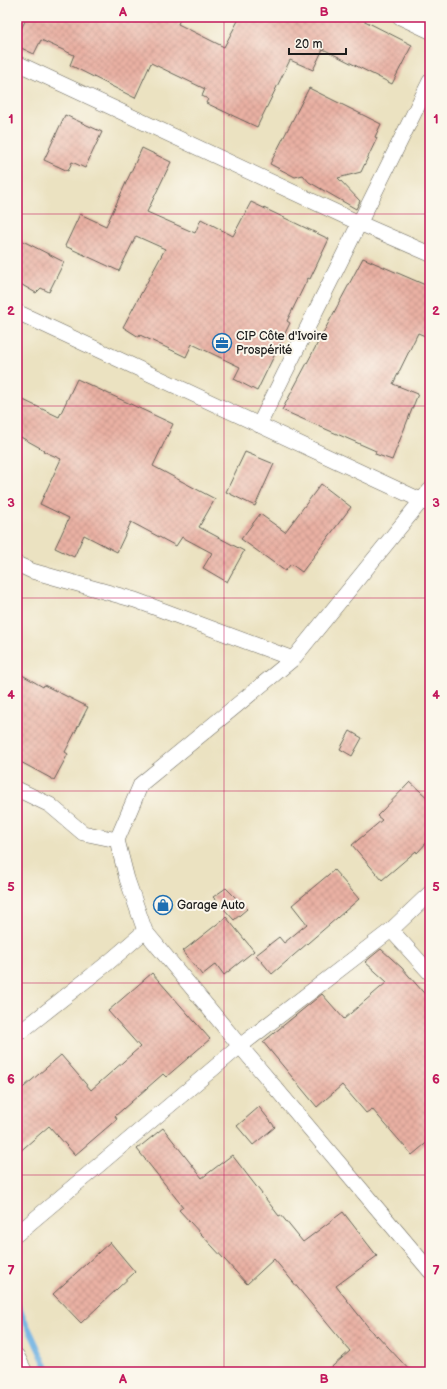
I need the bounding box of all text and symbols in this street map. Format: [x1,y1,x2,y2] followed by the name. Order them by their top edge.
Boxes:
[118,4,127,20] text: A
[319,4,329,20] text: B
[289,30,346,56] scale bar
[295,37,322,52] text: 20 m
[8,111,14,127] text: 1
[433,111,439,127] text: 1
[7,303,15,319] text: 2
[432,303,440,319] text: 2
[236,329,328,358] place label: CIP Côte d'Ivoire Prospérité
[211,332,233,354] office icon: CIP Côte d'Ivoire Prospérité
[7,495,15,511] text: 3
[432,495,440,511] text: 3
[7,687,15,703] text: 4
[432,687,440,703] text: 4
[7,879,15,895] text: 5
[432,879,440,895] text: 5
[152,894,174,916] shop icon: Garage Auto
[177,898,245,913] place label: Garage Auto
[7,1071,15,1087] text: 6
[432,1071,440,1087] text: 6
[7,1263,15,1279] text: 7
[432,1263,440,1279] text: 7
[118,1371,127,1387] text: A
[319,1371,329,1387] text: B

